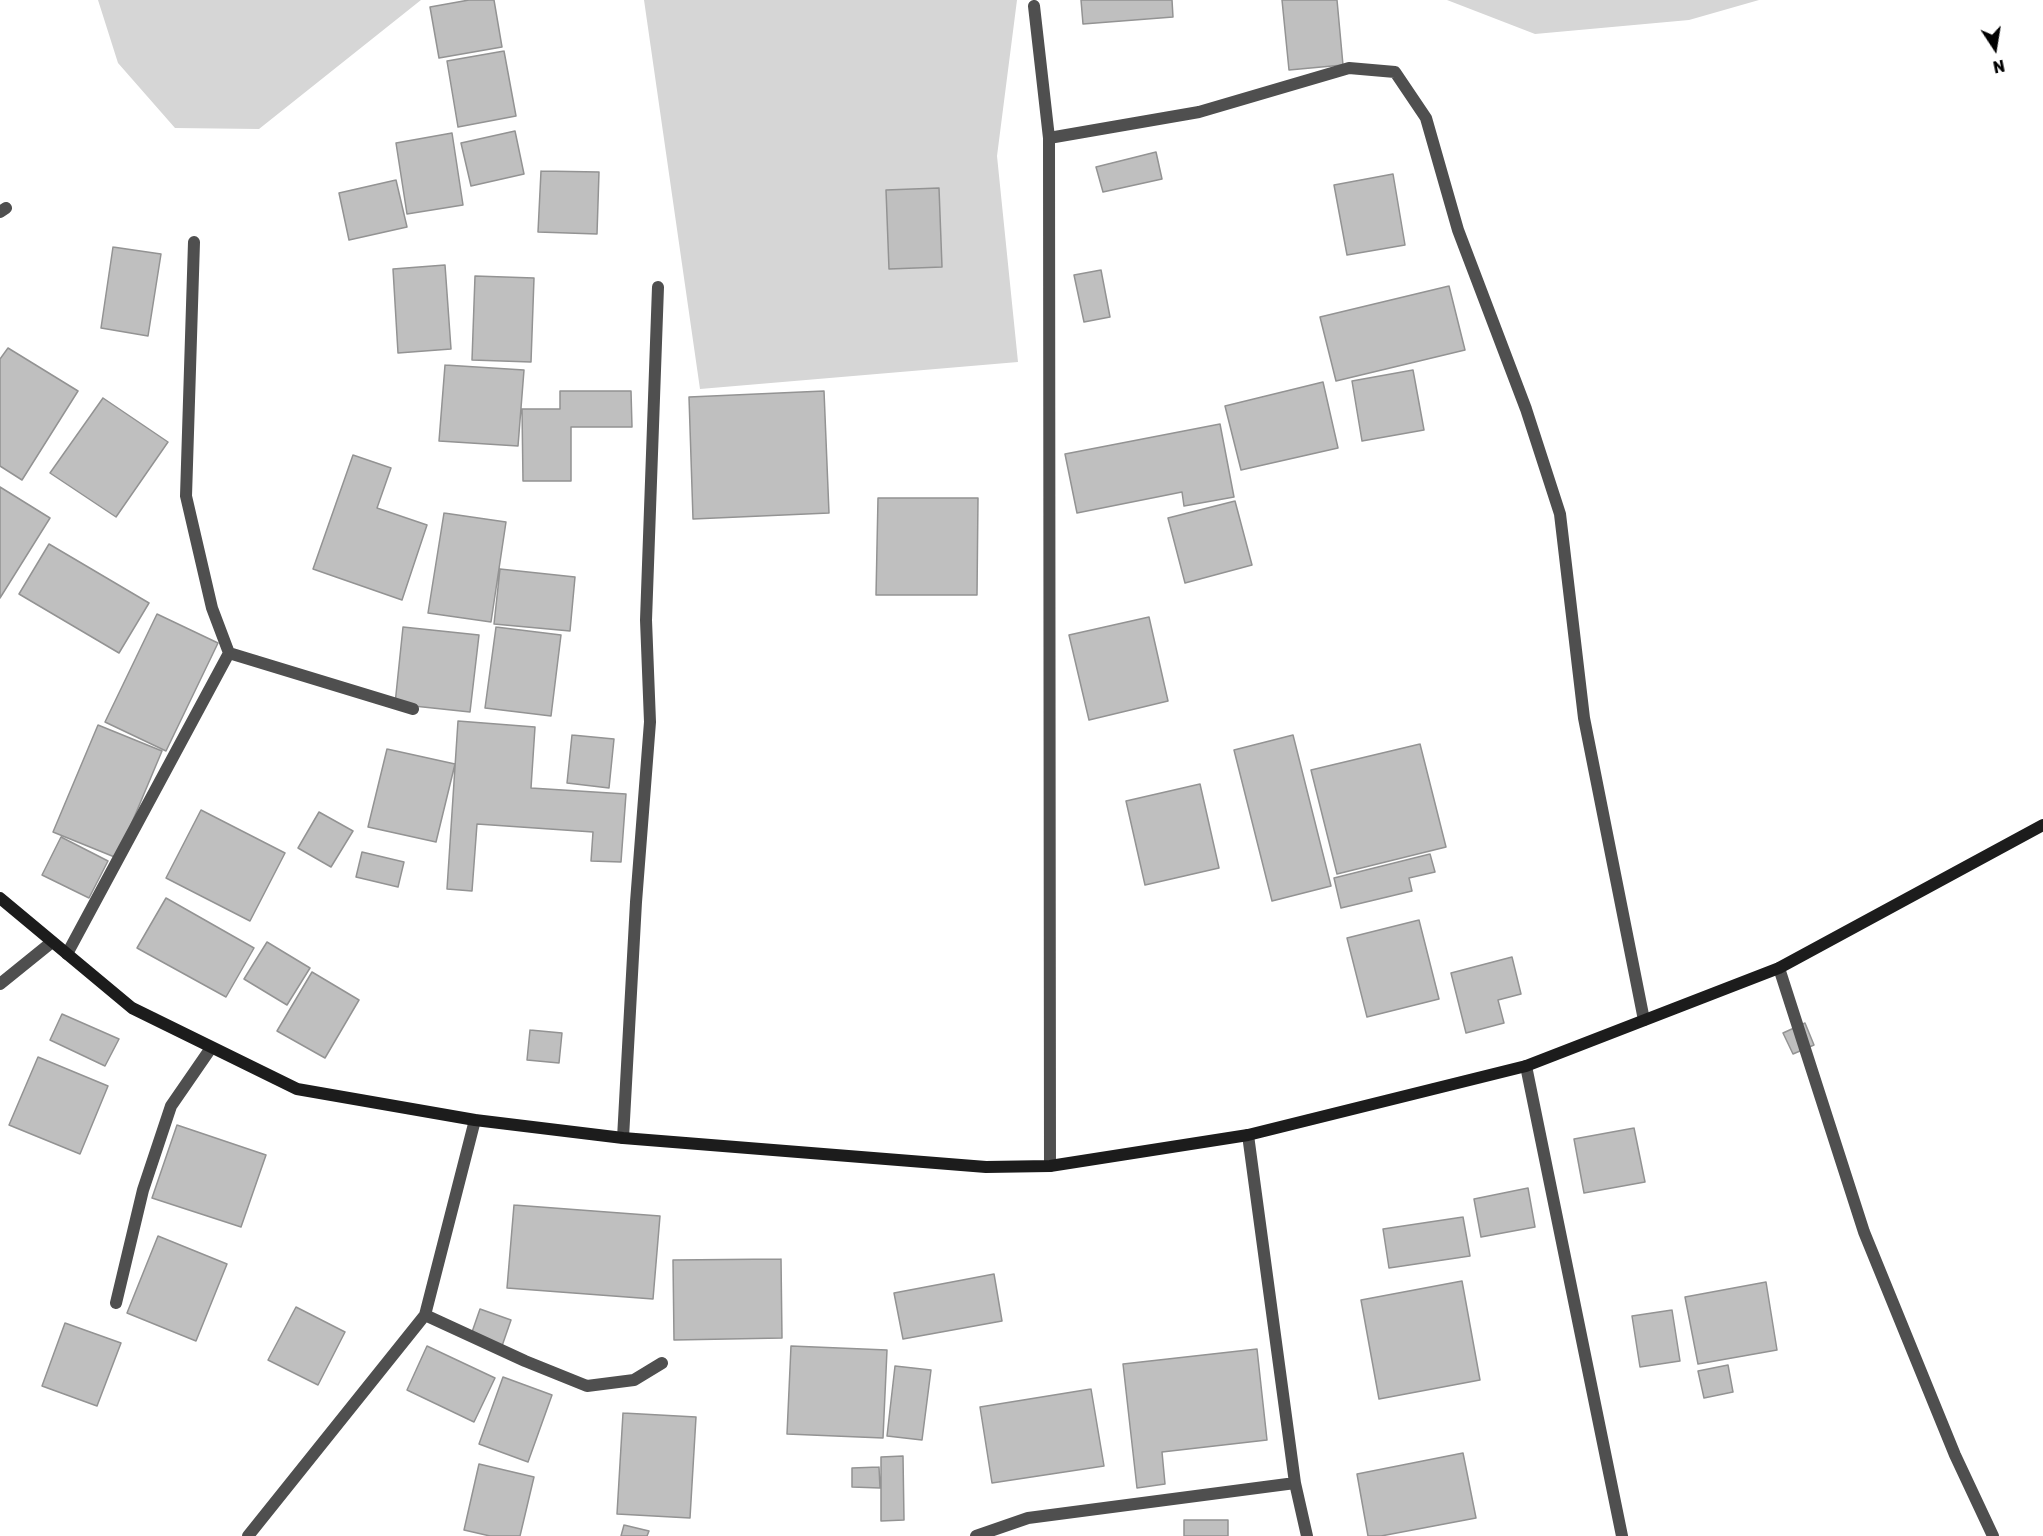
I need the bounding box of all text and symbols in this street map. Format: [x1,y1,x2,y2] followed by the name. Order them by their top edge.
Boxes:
[1965,18,2025,78] north arrow
[1991,56,2006,77] text: N

